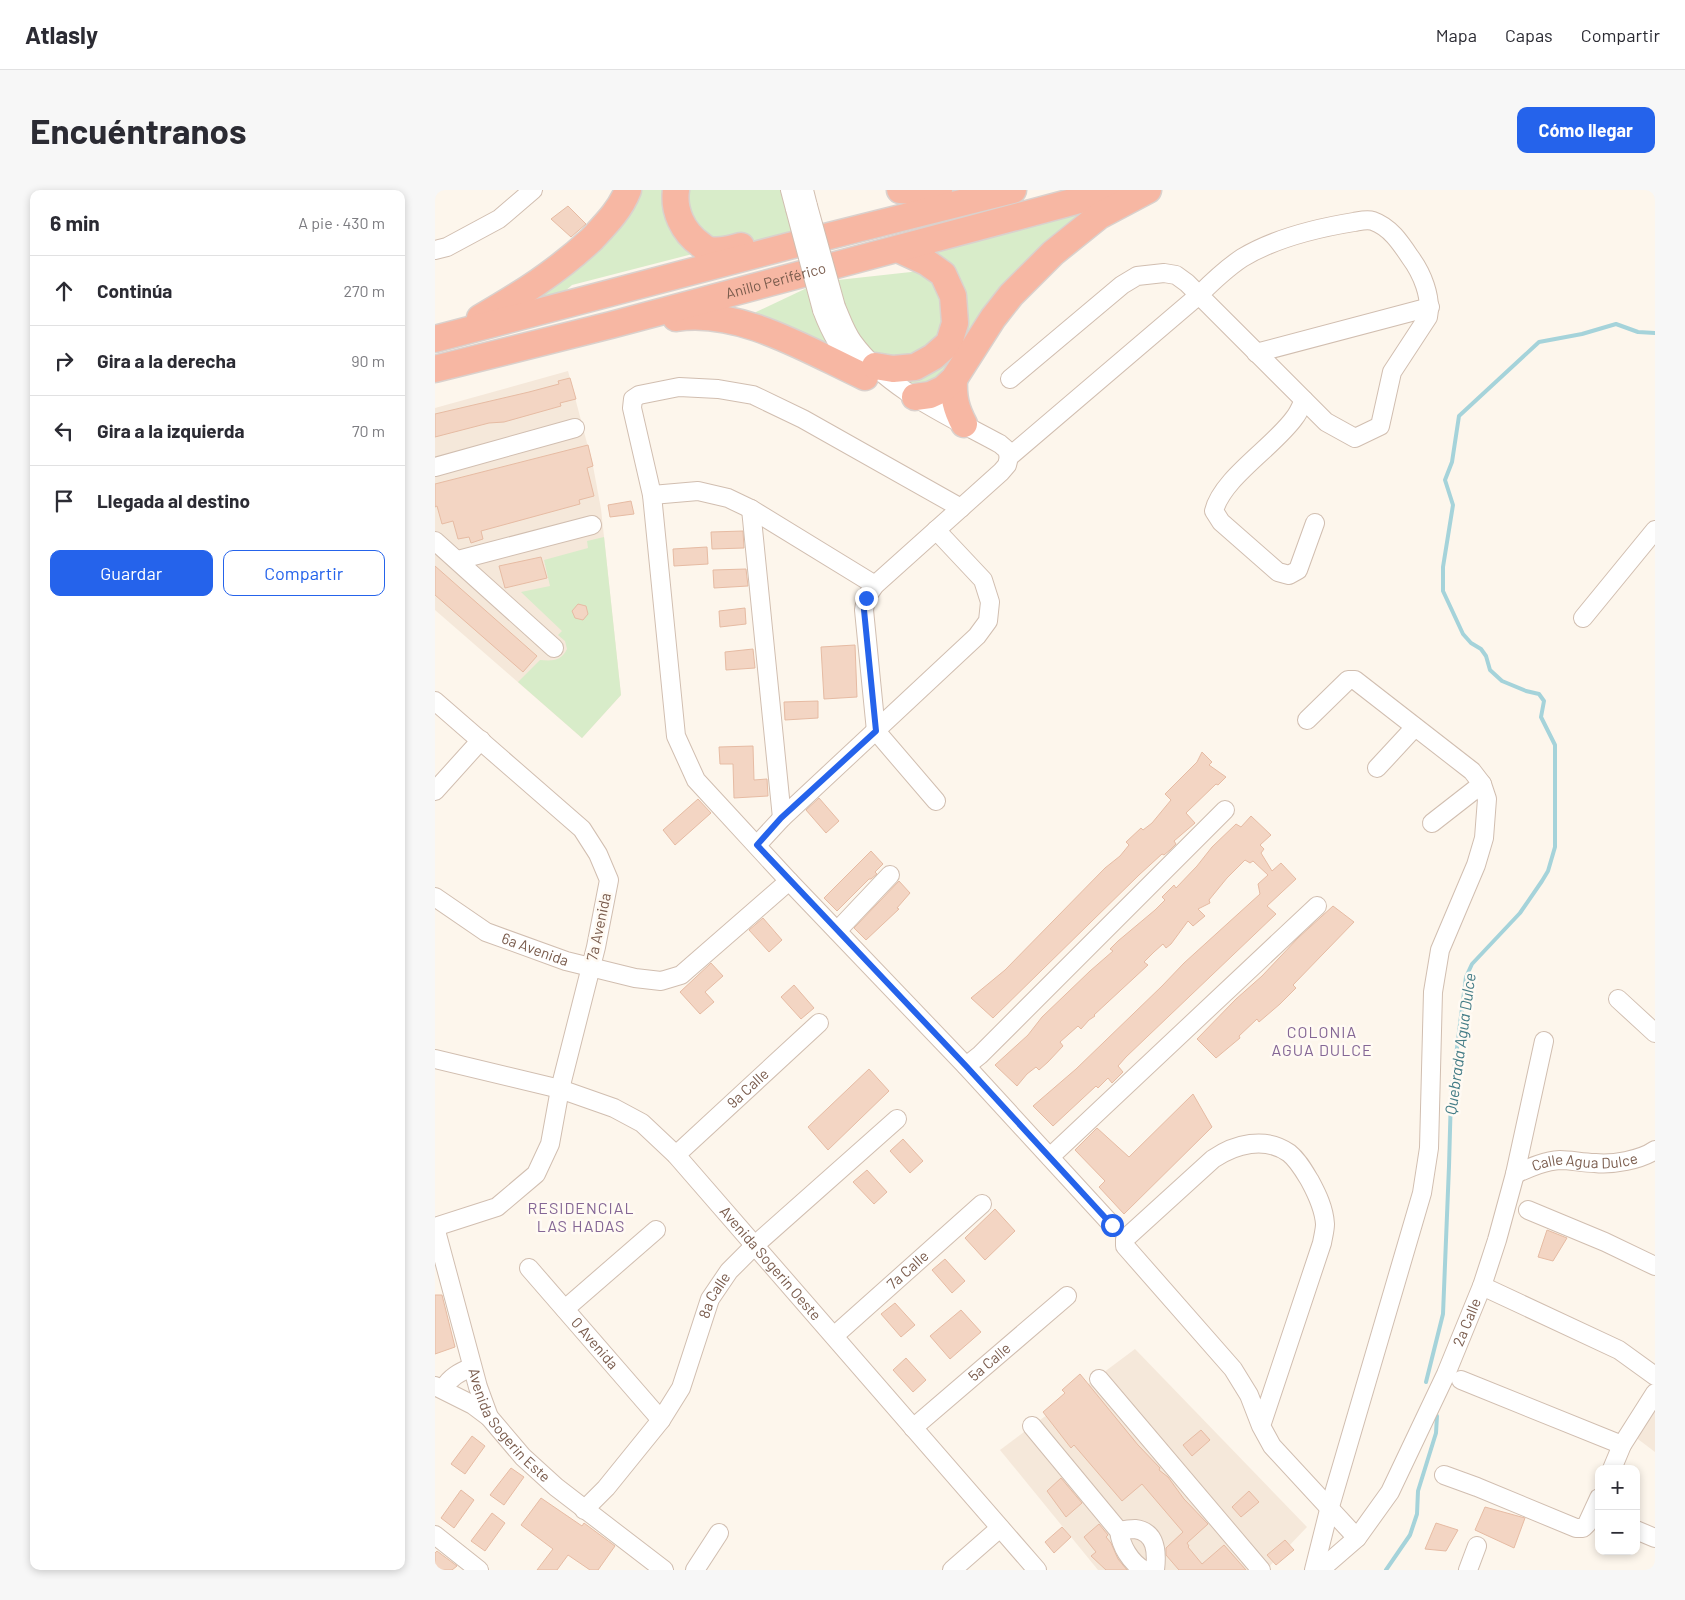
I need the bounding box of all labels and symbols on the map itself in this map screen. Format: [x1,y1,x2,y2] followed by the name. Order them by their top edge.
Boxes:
[724,258,828,302] street label: Anillo Periférico
[855,587,878,610] route end
[582,891,614,962] street label: 7a Avenida
[499,928,571,969] street label: 6a Avenida
[1440,972,1479,1116] water label: Quebrada Agua Dulce
[1271,1022,1373,1059] district label: COLONIA AGUA DULCE
[723,1064,772,1111] street label: 9a Calle
[1529,1149,1639,1174] street label: Calle Agua Dulce
[527,1198,635,1235] district label: RESIDENCIAL LAS HADAS
[717,1202,826,1324] street label: Avenida Sogerin Oeste
[1101,1214,1124,1237] route start
[883,1246,932,1293] street label: 7a Calle
[694,1268,734,1320] street label: 8a Calle
[1448,1295,1484,1349] street label: 2a Calle
[568,1313,623,1372] street label: 0 Avenida
[964,1338,1014,1385] street label: 5a Calle
[465,1366,555,1485] street label: Avenida Sogerin Este

